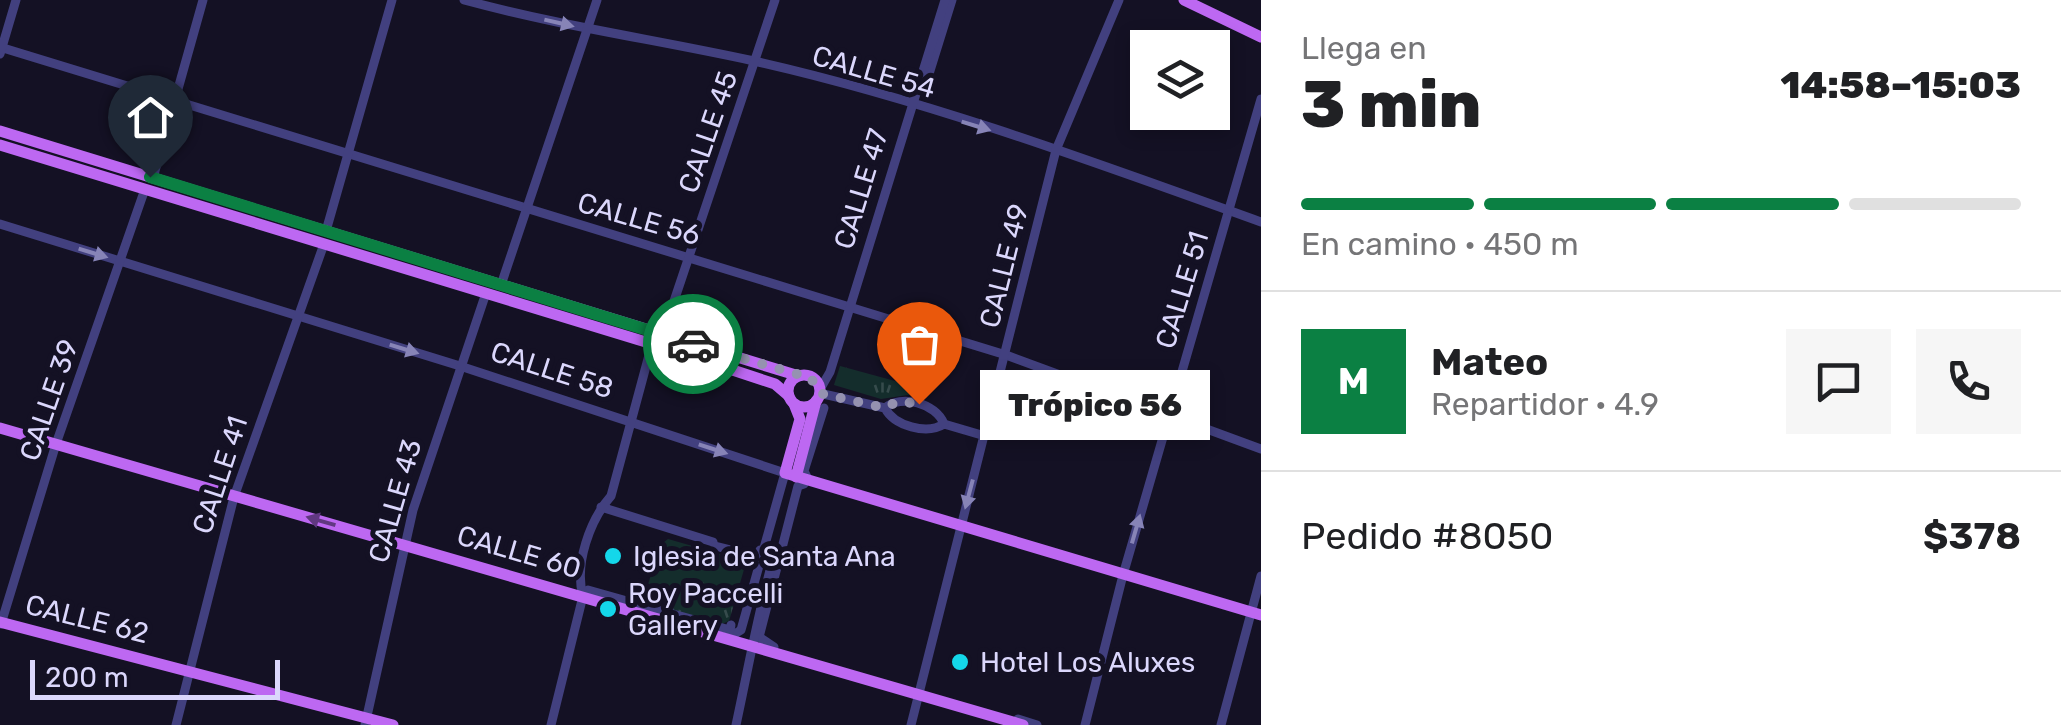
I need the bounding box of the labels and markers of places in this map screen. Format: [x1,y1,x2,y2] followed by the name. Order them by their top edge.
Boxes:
[108,75,193,178] pin
[877,302,962,405] pin
[979,369,1209,439] callout: Trópico 56
[633,540,896,573] place label: Iglesia de Santa Ana
[602,545,624,567] marker: Iglesia de Santa Ana
[628,577,783,642] place label: Roy Paccelli Gallery
[597,598,619,620] marker: Roy Paccelli Gallery
[980,646,1195,679] place label: Hotel Los Aluxes
[949,651,971,673] marker: Hotel Los Aluxes

